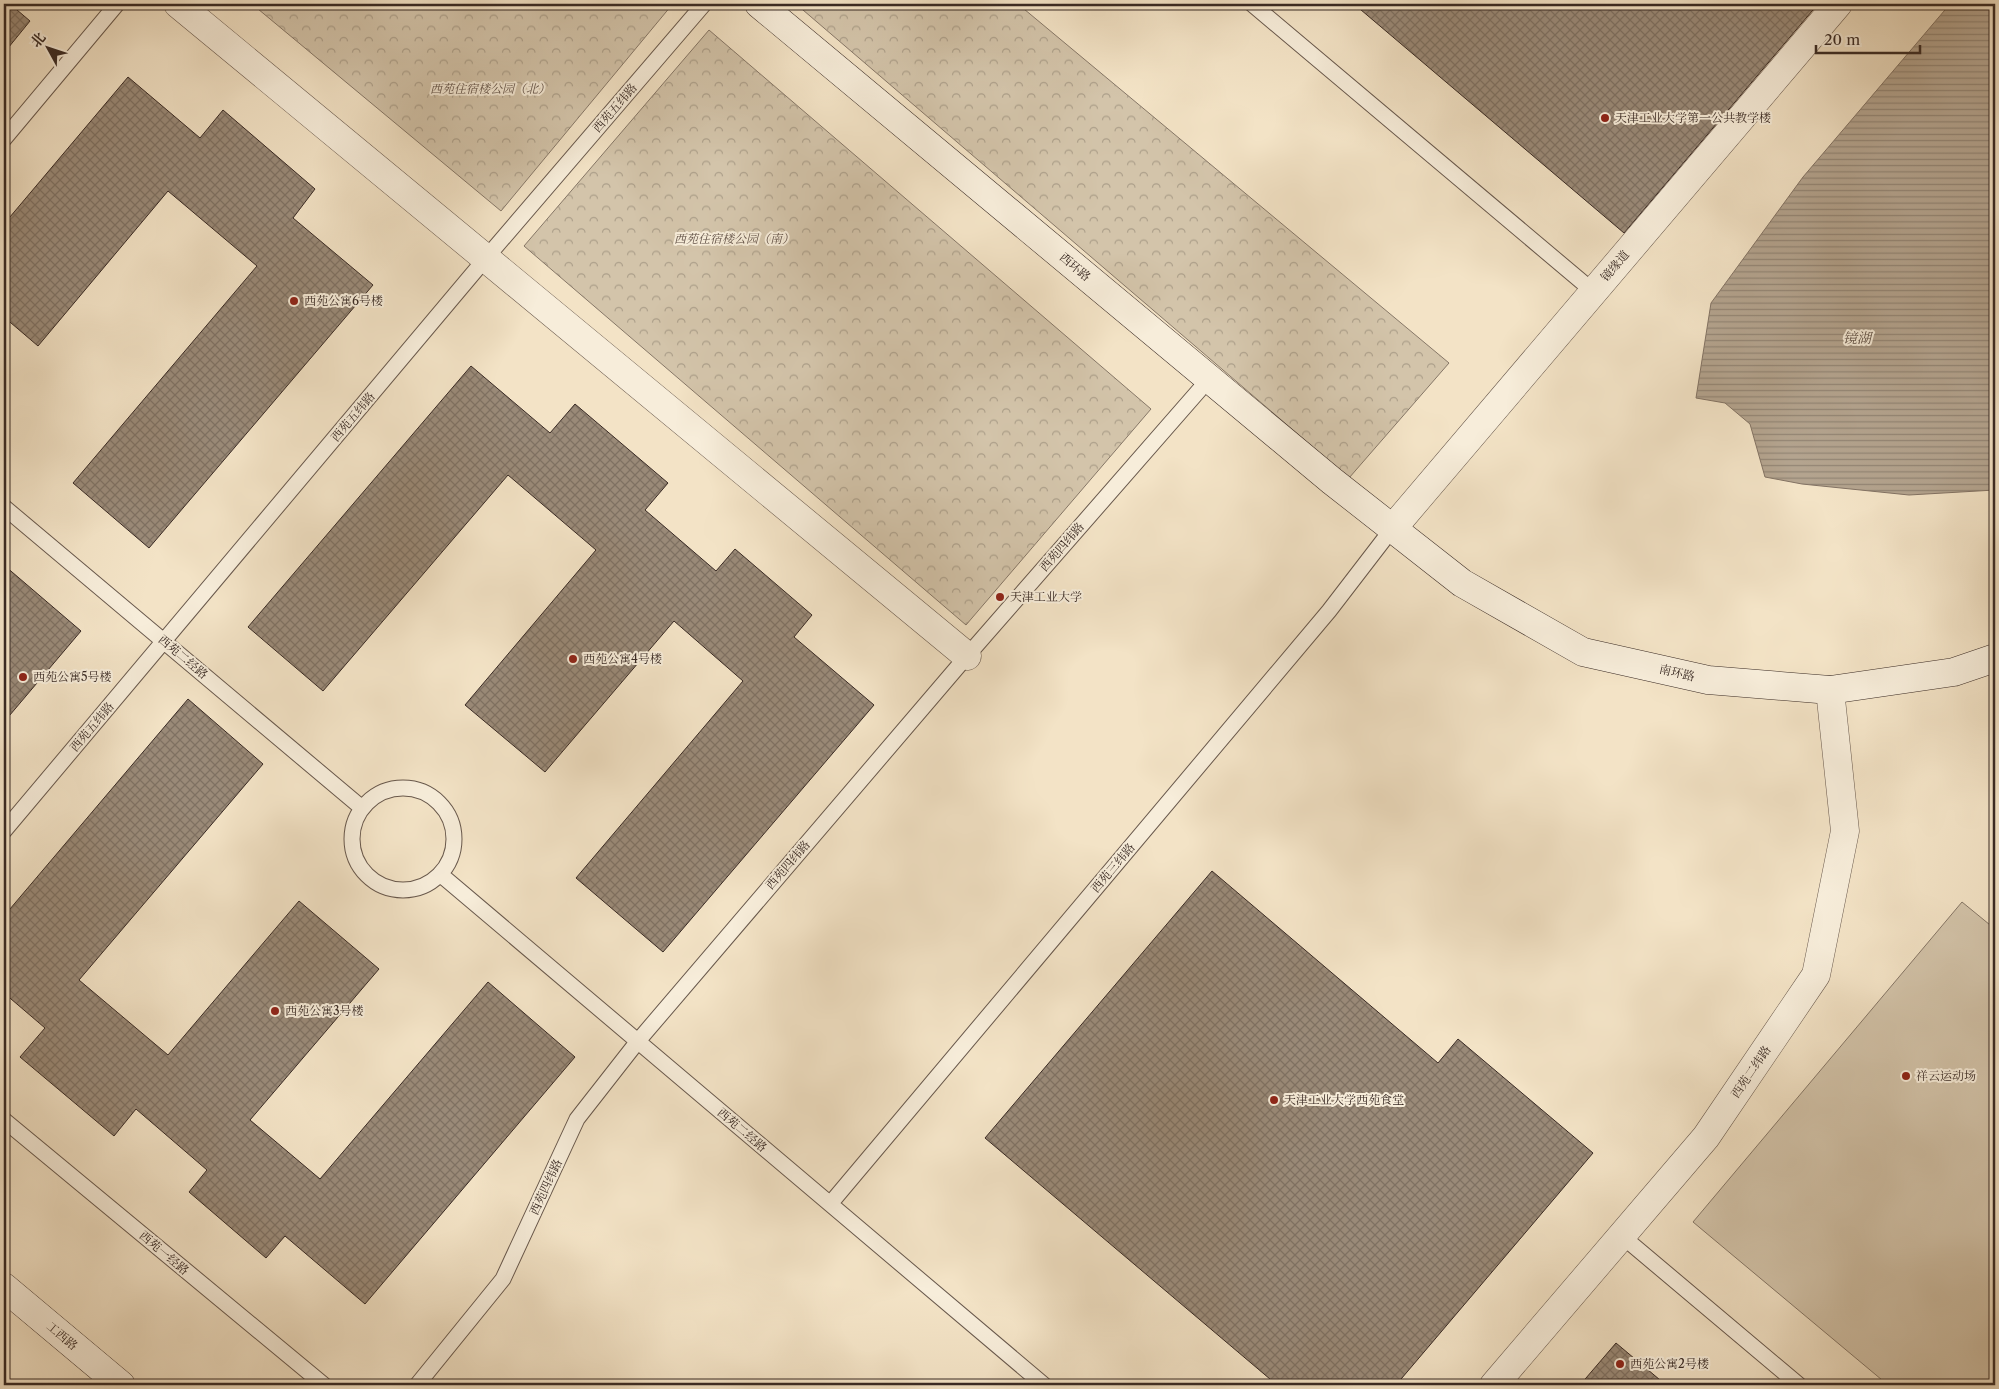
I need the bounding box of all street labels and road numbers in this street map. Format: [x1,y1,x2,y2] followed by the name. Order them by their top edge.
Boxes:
[589,80,640,135] street label: 西苑五纬路
[1597,247,1632,284] street label: 镜缘道
[1057,249,1094,284] street label: 西环路
[328,389,378,444] street label: 西苑五纬路
[1036,519,1087,574] street label: 西苑四纬路
[156,632,211,682] street label: 西苑二经路
[1658,661,1696,684] street label: 南环路
[67,699,117,754] street label: 西苑五纬路
[762,837,813,892] street label: 西苑四纬路
[1088,840,1138,895] street label: 西苑三纬路
[1728,1043,1774,1101] street label: 西苑二纬路
[715,1105,770,1155] street label: 西苑二经路
[526,1156,565,1217] street label: 西苑四纬路
[137,1228,192,1278] street label: 西苑一经路
[44,1318,81,1353] street label: 工西路

